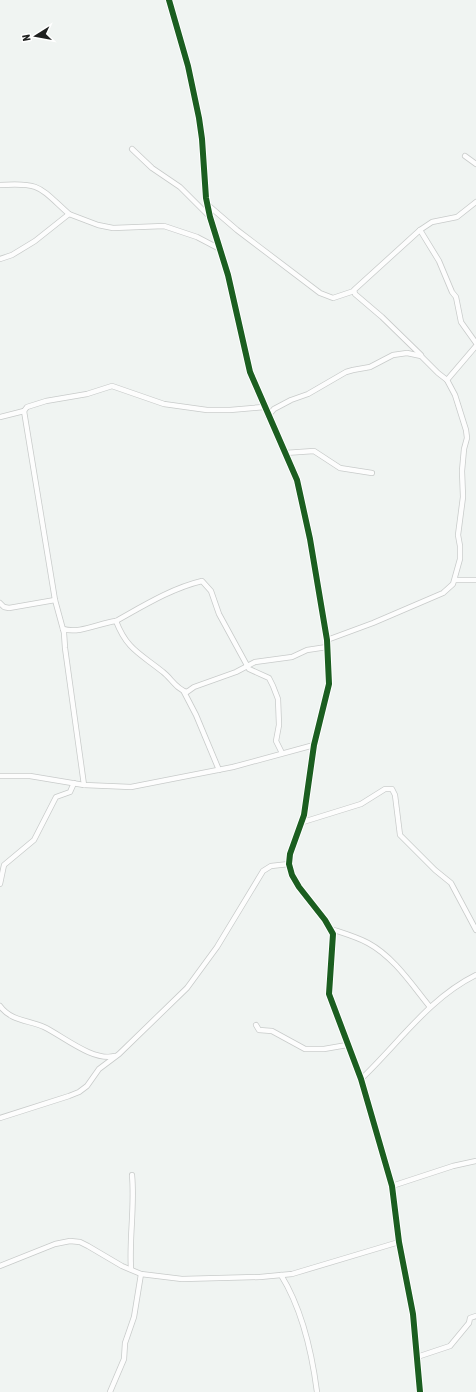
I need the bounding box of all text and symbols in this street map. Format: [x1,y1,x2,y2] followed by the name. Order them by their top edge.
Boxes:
[16,16,56,56] north arrow
[20,34,33,42] text: N

